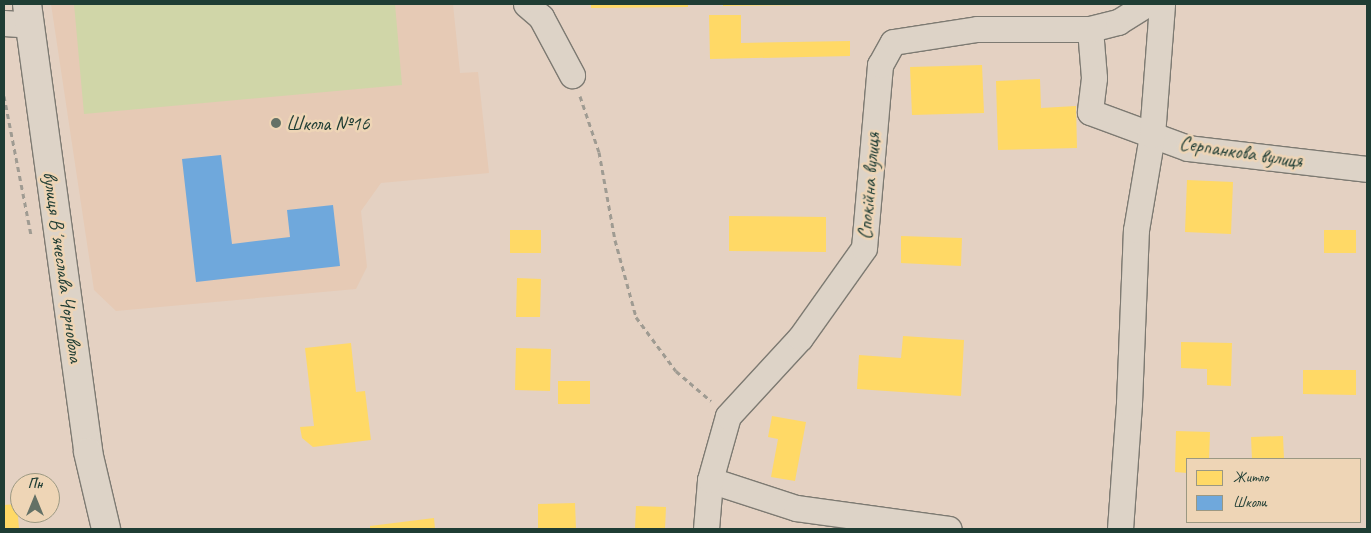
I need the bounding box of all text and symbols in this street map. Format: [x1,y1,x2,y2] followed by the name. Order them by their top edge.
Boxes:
[286,111,369,135] place label: Школа №16
[270,117,282,129] marker: Школа №16
[1178,130,1304,174] street label: Серпанкова вулиця
[852,131,886,241] street label: Спокійна вулиця
[38,169,88,365] street label: вулиця Вʼячеслава Чорновола
[1186,458,1361,523] legend
[1233,468,1268,487] text: Житло
[10,473,60,523] north arrow
[28,475,42,492] text: Пн
[1233,493,1267,512] text: Школи

